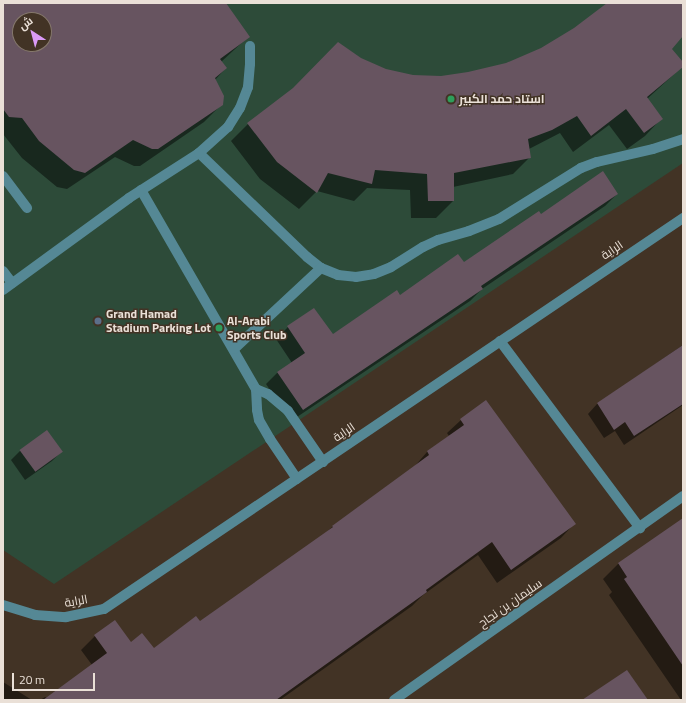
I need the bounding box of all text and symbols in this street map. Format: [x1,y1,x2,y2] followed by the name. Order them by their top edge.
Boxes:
[12,12,52,52] north arrow
[15,12,36,34] text: ش
[459,92,545,106] place label: استاد حمد الكبير
[446,94,456,104] marker: استاد حمد الكبير
[598,237,626,263] street label: الراية
[106,307,211,335] place label: Grand Hamad Stadium Parking Lot
[227,314,286,342] place label: Al-Arabi Sports Club
[93,316,103,326] marker: Grand Hamad Stadium Parking Lot
[214,323,224,333] marker: Al-Arabi Sports Club
[330,419,358,445] street label: الراية
[475,576,545,630] street label: سليمان بن نجاح
[63,592,89,610] street label: الراية
[14,665,97,691] scale bar
[19,670,45,689] text: 20 m

